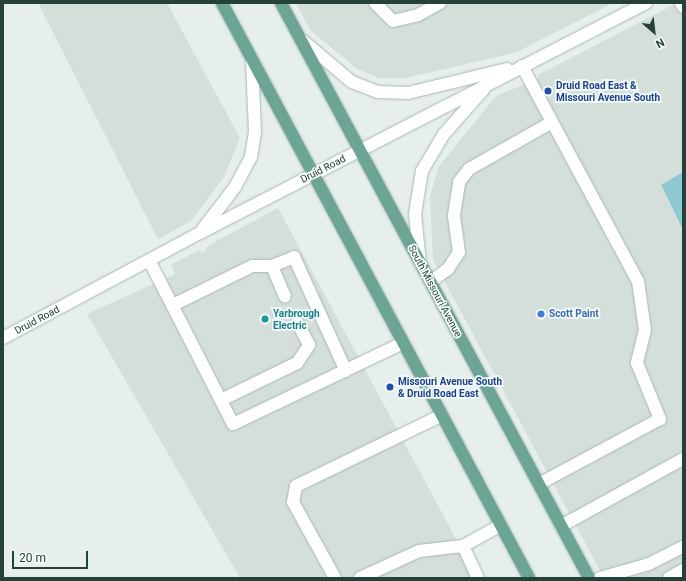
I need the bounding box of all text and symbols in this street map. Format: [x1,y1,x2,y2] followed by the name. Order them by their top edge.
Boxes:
[634,12,674,52] north arrow
[653,35,666,51] text: N
[556,79,660,102] place label: Druid Road East & Missouri Avenue South
[543,86,553,96] marker: Druid Road East & Missouri Avenue South
[298,153,348,185] street label: Druid Road
[406,243,464,339] street label: South Missouri Avenue
[13,303,61,337] street label: Druid Road
[273,307,320,330] place label: Yarbrough Electric
[549,308,599,320] place label: Scott Paint
[536,309,546,319] marker: Scott Paint
[260,314,270,324] marker: Yarbrough Electric
[398,375,502,398] place label: Missouri Avenue South & Druid Road East
[385,382,395,392] marker: Missouri Avenue South & Druid Road East
[14,543,90,569] scale bar
[19,551,46,565] text: 20 m

